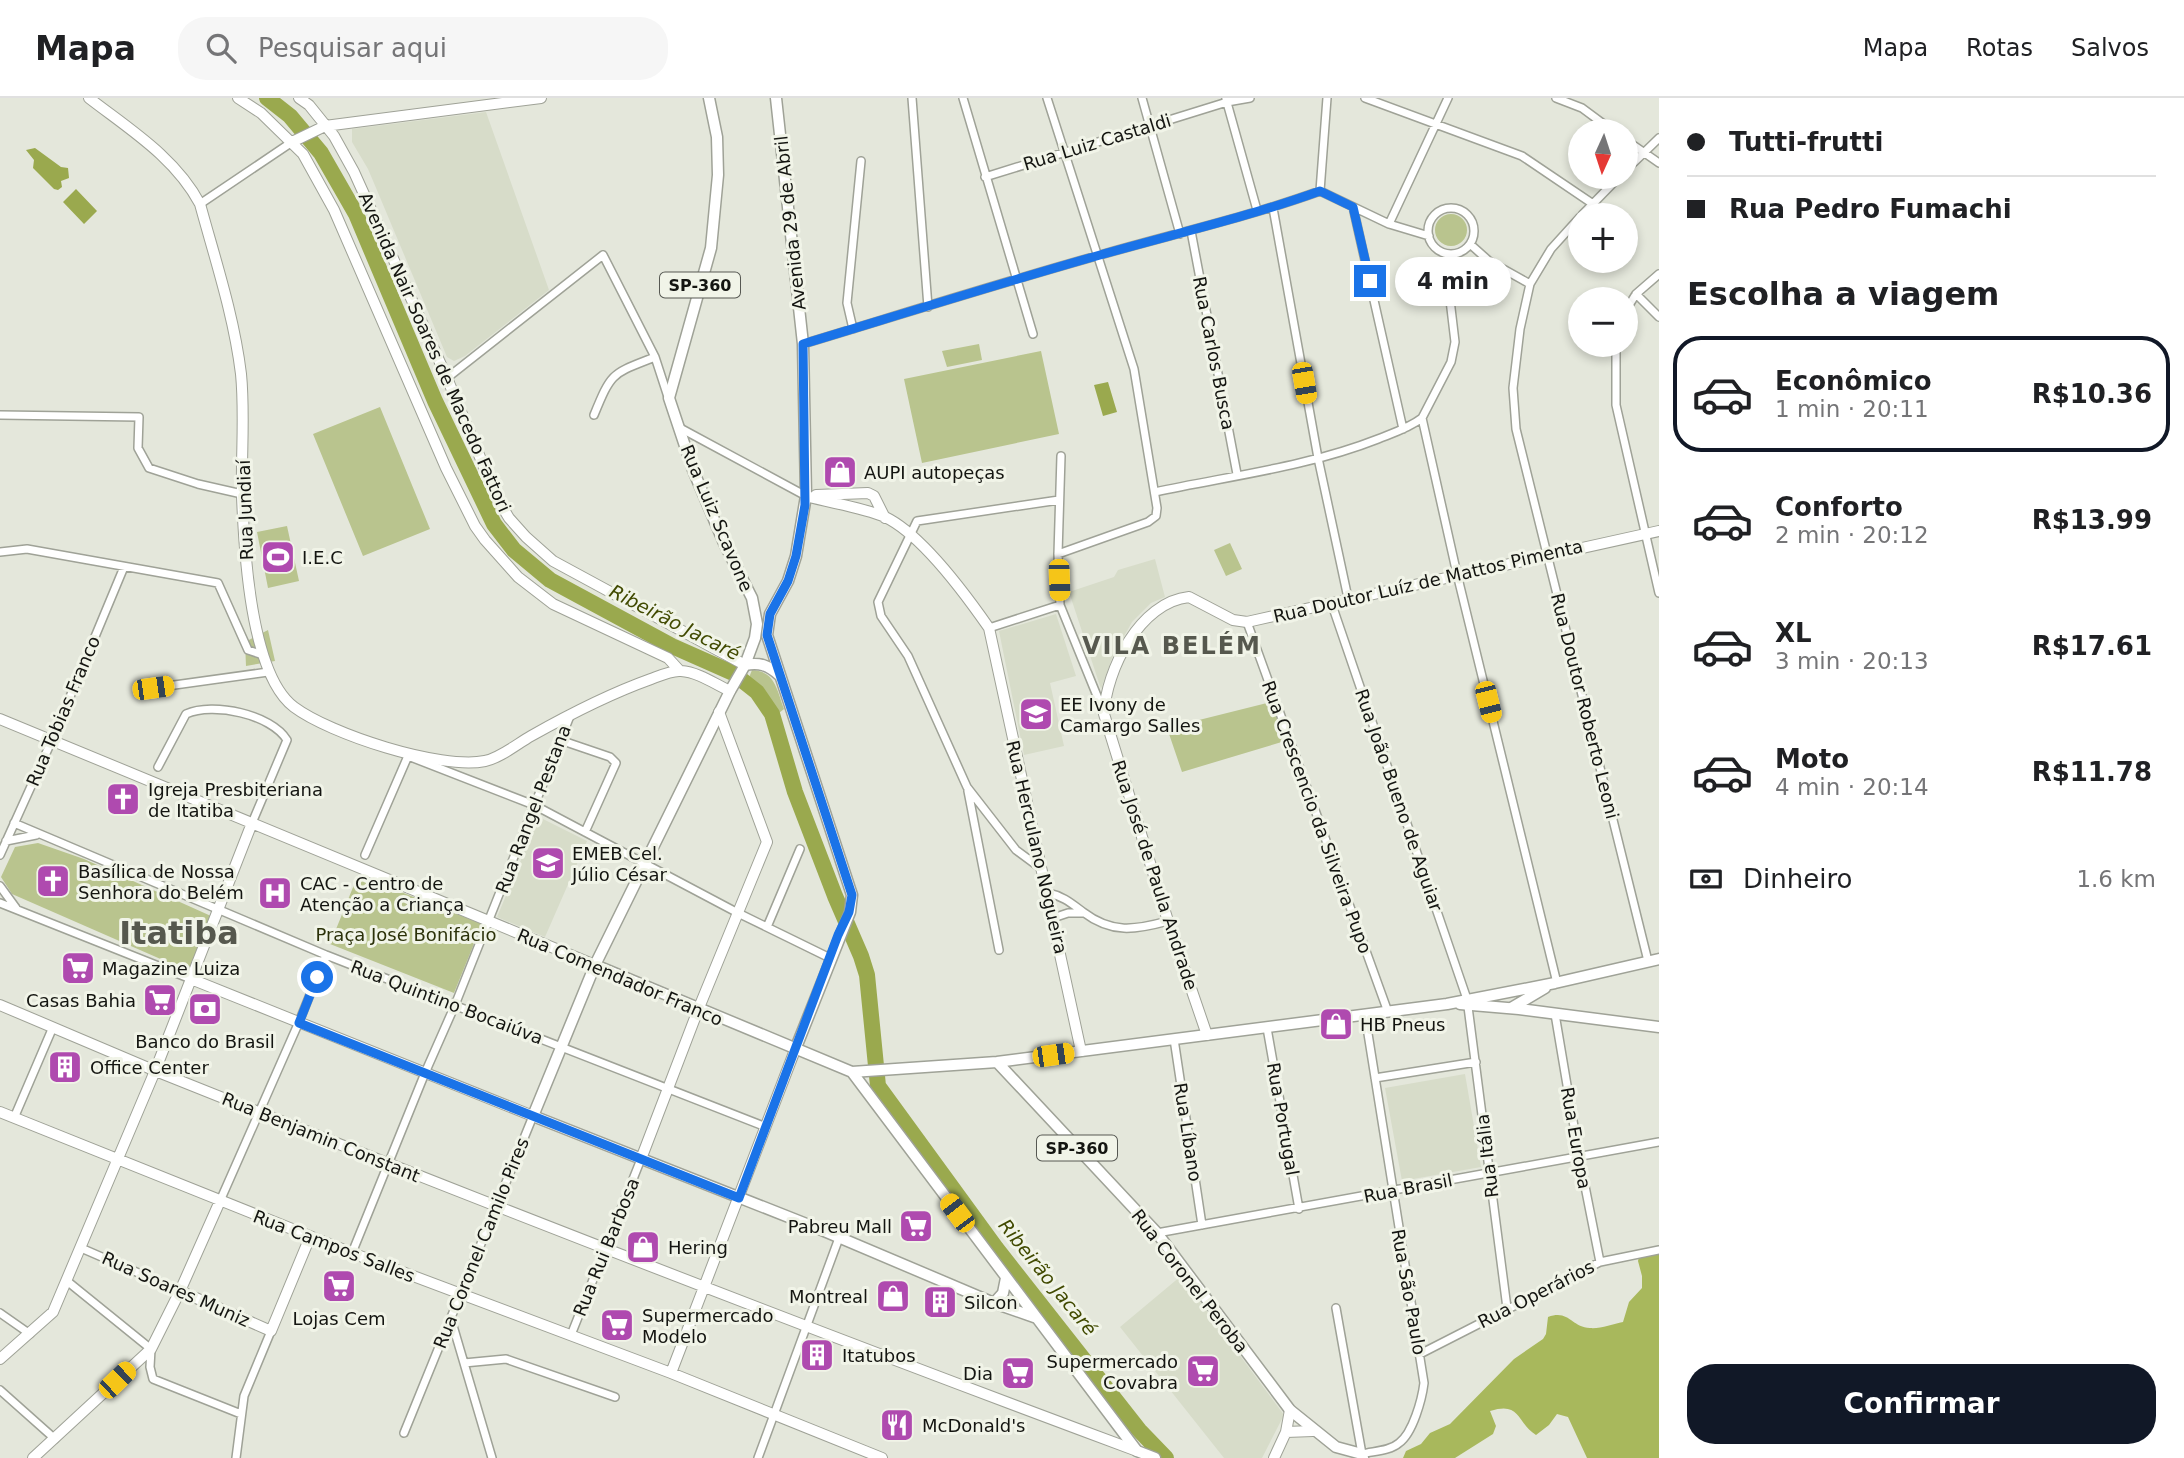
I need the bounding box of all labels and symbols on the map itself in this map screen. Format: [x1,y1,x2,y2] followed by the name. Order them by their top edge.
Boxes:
[1020,109,1174,175] street label: Rua Luiz Castaldi
[1568,119,1638,189] north arrow
[770,135,810,311] street label: Avenida 29 de Abril
[355,189,515,515] street label: Avenida Nair Soares de Macedo Fattori
[1394,256,1510,306] callout: 4 min
[1354,265,1386,297] route end
[660,272,740,298] road number: SP-360
[1189,274,1239,432] street label: Rua Carlos Busca
[1291,360,1318,406] car
[677,441,757,595] street label: Rua Luiz Scavone
[821,453,859,491] shop icon: AUPI autopeças
[233,458,257,561] street label: Rua Jundiaí
[864,462,1005,483] place label: AUPI autopeças
[1271,535,1585,627] street label: Rua Doutor Luíz de Mattos Pimenta
[259,538,297,576] sports icon: I.E.C
[302,547,343,568] place label: I.E.C
[1048,559,1071,601] car
[606,580,744,664] water label: Ribeirão Jacaré
[1547,591,1623,821] street label: Rua Doutor Roberto Leoni
[1082,631,1262,660] district label: VILA BELÉM
[22,633,104,789] street label: Rua Tobias Franco
[131,675,176,701] car
[1258,678,1376,956] street label: Rua Crescencio da Silveira Pupo
[1473,679,1504,725] car
[1351,686,1447,914] street label: Rua João Bueno de Aguiar
[1060,694,1200,736] place label: EE Ivony de Camargo Salles
[1017,695,1055,733] school or university icon: EE Ivony de Camargo Salles
[491,722,575,896] street label: Rua Rangel Pestana
[1002,738,1072,956] street label: Rua Herculano Nogueira
[1108,757,1202,993] street label: Rua José de Paula Andrade
[148,779,323,821] place label: Igreja Presbiteriana de Itatiba
[104,780,142,818] church icon: Igreja Presbiteriana de Itatiba
[571,843,668,885] place label: EMEB Cel. Júlio César
[529,844,567,882] school or university icon: EMEB Cel. Júlio César
[78,861,244,903] place label: Basílica de Nossa Senhora do Belém
[34,862,72,900] church icon: Basílica de Nossa Senhora do Belém
[300,873,464,915] place label: CAC - Centro de Atenção a Criança
[256,874,294,912] hospital icon: CAC - Centro de Atenção a Criança
[119,914,239,952] district label: Itatiba
[315,924,497,945] park label: Praça José Bonifácio
[514,924,726,1030] street label: Rua Comendador Franco
[59,949,97,987] supermarket icon: Magazine Luiza
[348,956,546,1048] street label: Rua Quintino Bocaiúva
[102,958,240,979] place label: Magazine Luiza
[301,961,333,993] route start
[141,981,179,1019] supermarket icon: Casas Bahia
[26,990,136,1011] place label: Casas Bahia
[186,990,224,1028] bank icon: Banco do Brasil
[1317,1005,1355,1043] shop icon: HB Pneus
[1360,1014,1445,1035] place label: HB Pneus
[135,1031,275,1052] place label: Banco do Brasil
[1031,1042,1076,1068] car
[46,1048,84,1086] building icon: Office Center
[90,1057,209,1078] place label: Office Center
[1263,1061,1303,1177] street label: Rua Portugal
[1170,1081,1206,1183] street label: Rua Líbano
[1557,1085,1595,1191] street label: Rua Europa
[219,1088,423,1186] street label: Rua Benjamin Constant
[1471,1113,1503,1199] street label: Rua Itália
[429,1135,533,1351] street label: Rua Coronel Camilo Pires
[1037,1136,1117,1160] road number: SP-360
[1362,1169,1454,1207] street label: Rua Brasil
[569,1175,643,1319] street label: Rua Rui Barbosa
[936,1190,979,1236] car
[250,1205,418,1287] street label: Rua Campos Salles
[1127,1205,1253,1357] street label: Rua Coronel Peroba
[897,1207,935,1245] supermarket icon: Pabreu Mall
[994,1214,1102,1340] water label: Ribeirão Jacaré
[788,1216,892,1237] place label: Pabreu Mall
[1388,1227,1430,1357] street label: Rua São Paulo
[624,1228,662,1266] shop icon: Hering
[668,1237,728,1258] place label: Hering
[99,1247,253,1331] street label: Rua Soares Muniz
[1474,1256,1598,1332] street label: Rua Operários
[320,1267,358,1305] supermarket icon: Lojas Cem
[874,1277,912,1315] shop icon: Montreal
[921,1283,959,1321] building icon: Silcon
[789,1286,868,1307] place label: Montreal
[964,1292,1018,1313] place label: Silcon
[642,1305,773,1347] place label: Supermercado Modelo
[598,1306,636,1344] supermarket icon: Supermercado Modelo
[292,1308,386,1329] place label: Lojas Cem
[798,1336,836,1374] building icon: Itatubos
[842,1345,916,1366] place label: Itatubos
[1047,1351,1178,1393] place label: Supermercado Covabra
[1184,1352,1222,1390] supermarket icon: Supermercado Covabra
[999,1354,1037,1392] supermarket icon: Dia
[95,1358,140,1402] car
[963,1363,993,1384] place label: Dia
[878,1406,916,1444] restaurant icon: McDonald's
[922,1415,1026,1436] place label: McDonald's

